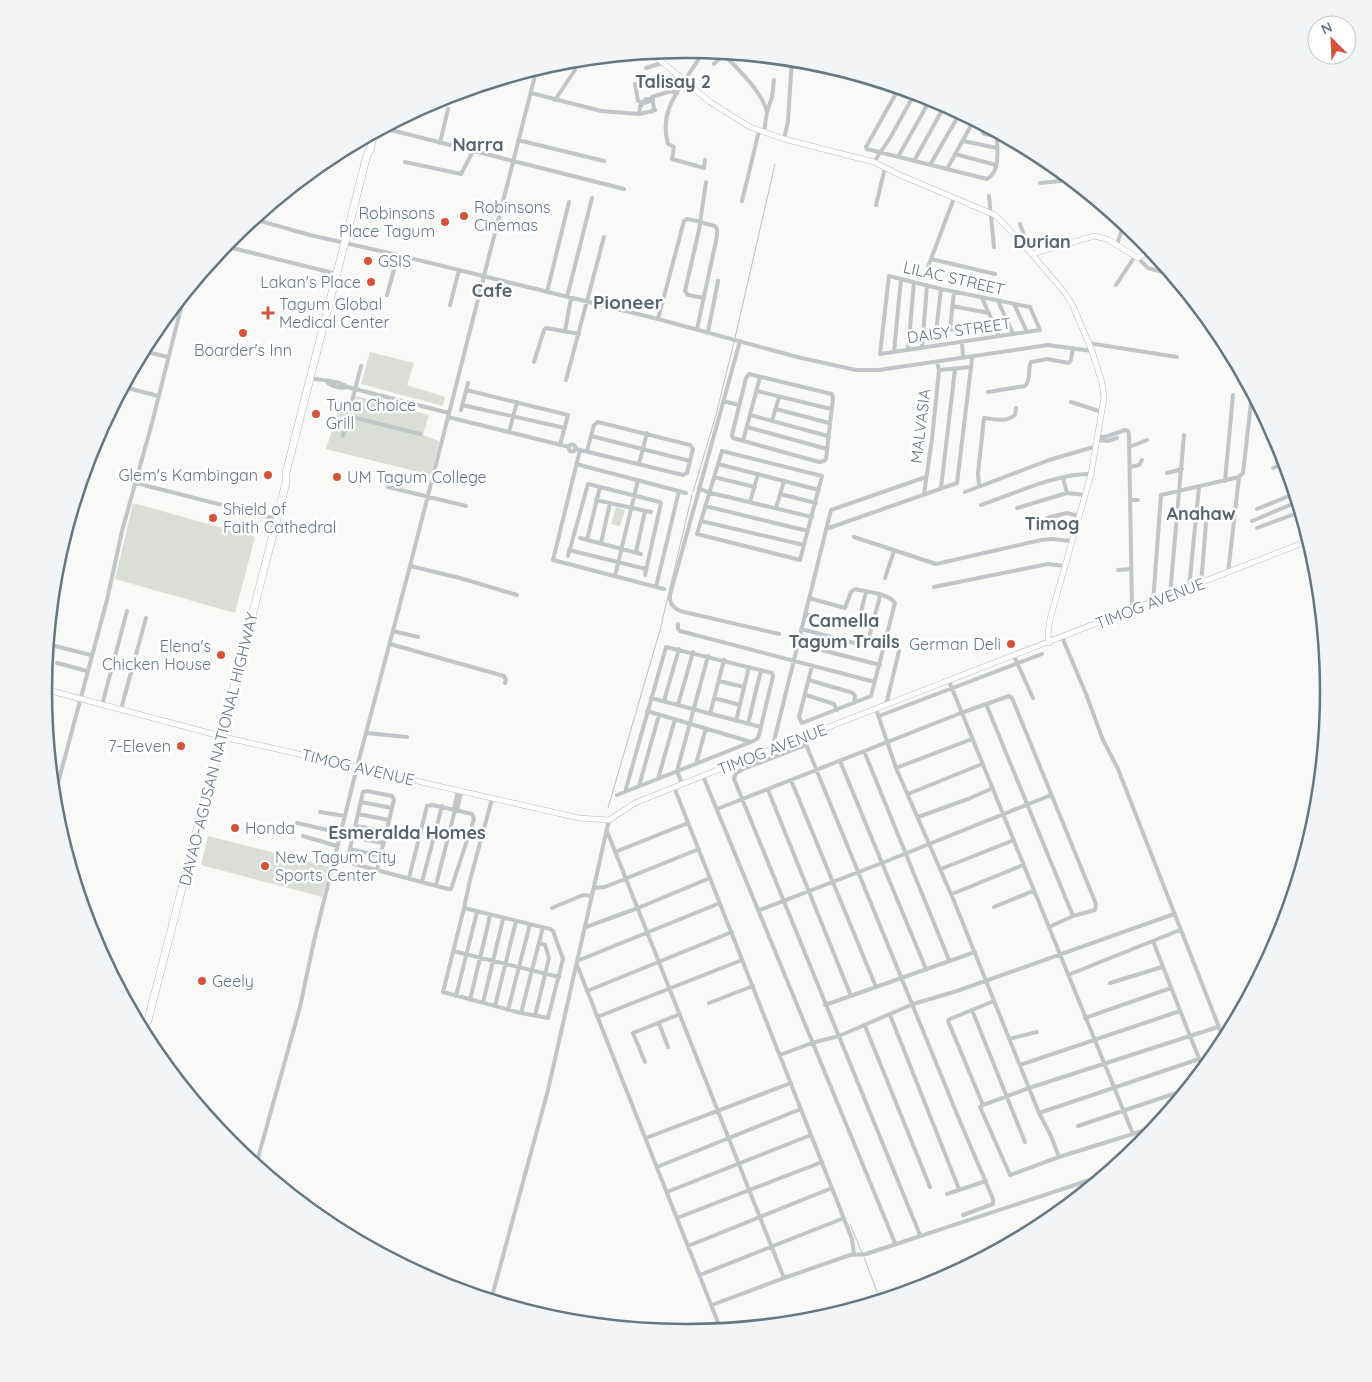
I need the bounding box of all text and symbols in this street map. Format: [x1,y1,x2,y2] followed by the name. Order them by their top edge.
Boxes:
[1307,15,1357,65] north arrow
[1318,18,1335,38] text: N
[635,70,711,93] district label: Talisay 2
[452,133,504,156] district label: Narra
[474,197,551,235] place label: Robinsons Cinemas
[339,203,435,241] place label: Robinsons Place Tagum
[458,210,470,222] marker: Robinsons Cinemas
[439,216,451,228] marker: Robinsons Place Tagum
[1013,230,1071,253] district label: Durian
[378,251,411,271] place label: GSIS
[362,255,374,267] marker: GSIS
[901,257,1007,299] street label: LILAC STREET
[260,272,361,292] place label: Lakan's Place
[365,276,377,288] marker: Lakan's Place
[472,279,512,302] district label: Cafe
[593,290,663,314] district label: Pioneer
[279,294,390,332] place label: Tagum Global Medical Center
[261,306,275,320] marker: Tagum Global Medical Center
[906,313,1013,347] street label: DAISY STREET
[237,327,249,339] marker: Boarder's Inn
[194,340,292,360] place label: Boarder's Inn
[905,388,935,464] street label: MALVASIA
[326,395,416,433] place label: Tuna Choice Grill
[310,408,322,420] marker: Tuna Choice Grill
[118,465,258,485] place label: Glem's Kambingan
[347,467,487,487] place label: UM Tagum College
[262,469,274,481] marker: Glem's Kambingan
[331,471,343,483] marker: UM Tagum College
[223,499,336,537] place label: Shield of Faith Cathedral
[1166,502,1236,525] district label: Anahaw
[207,512,219,524] marker: Shield of Faith Cathedral
[1025,512,1079,535] district label: Timog
[1093,573,1207,633] street label: TIMOG AVENUE
[788,609,900,653] district label: Camella Tagum Trails
[174,610,262,888] street label: DAVAO-AGUSAN NATIONAL HIGHWAY
[909,634,1001,654] place label: German Deli
[102,636,211,674] place label: Elena's Chicken House
[1005,638,1017,650] marker: German Deli
[215,649,227,661] marker: Elena's Chicken House
[715,719,829,779] street label: TIMOG AVENUE
[108,736,171,756] place label: 7-Eleven
[175,740,187,752] marker: 7-Eleven
[300,744,416,790] street label: TIMOG AVENUE
[245,818,295,838] place label: Honda
[328,821,486,844] district label: Esmeralda Homes
[229,822,241,834] marker: Honda
[275,847,396,885] place label: New Tagum City Sports Center
[259,860,271,872] marker: New Tagum City Sports Center
[212,971,254,991] place label: Geely
[196,975,208,987] marker: Geely

